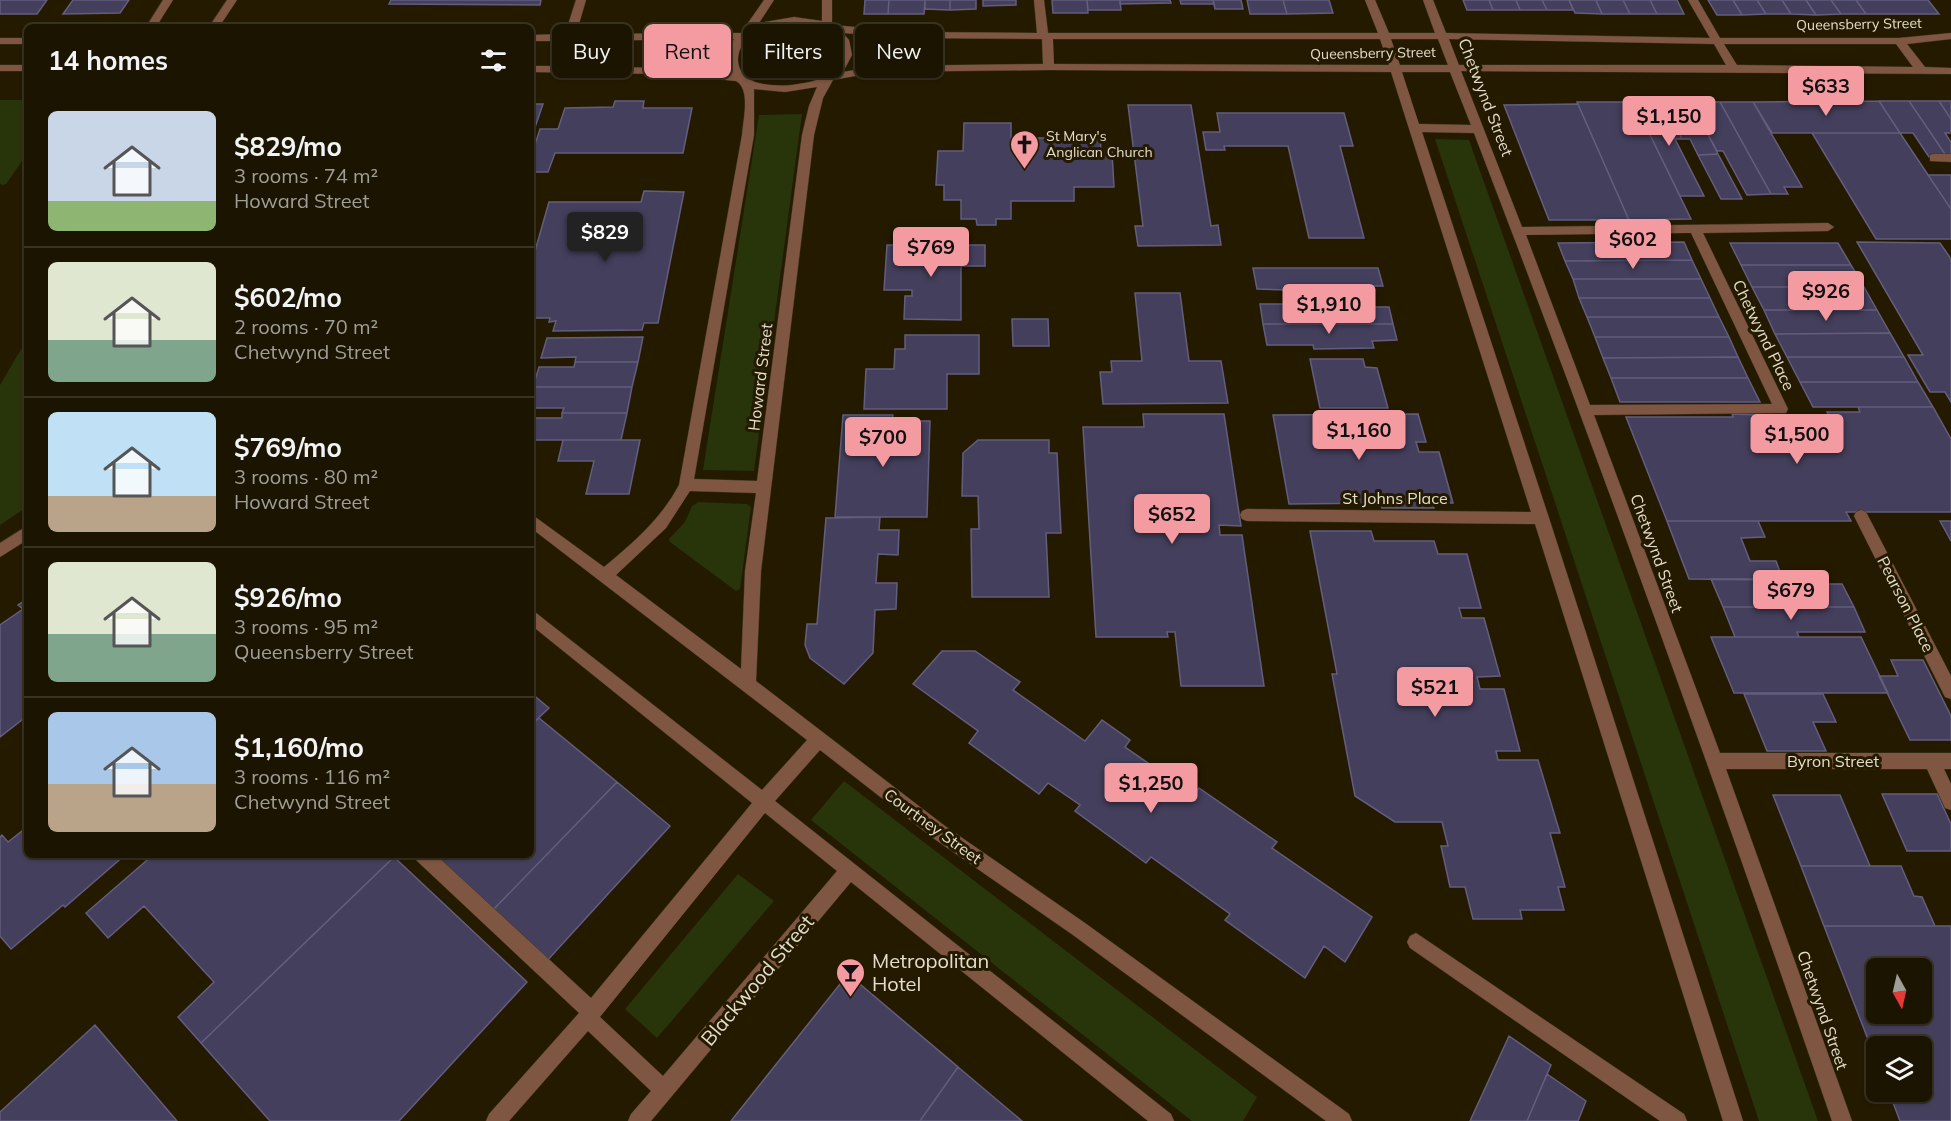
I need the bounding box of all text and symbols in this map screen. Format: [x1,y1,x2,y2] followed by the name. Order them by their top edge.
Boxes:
[1796,14,1922,34] street label: Queensberry Street
[552,24,632,78] chip: Buy
[644,24,731,78] chip: Rent
[743,24,843,78] chip: Filters
[855,24,943,78] chip: New
[1454,35,1518,159] street label: Chetwynd Street
[1310,43,1436,63] street label: Queensberry Street
[48,44,168,77] text: 14 homes
[477,44,510,77] icon: filters
[1790,66,1862,117] pin: $633
[1802,73,1850,98] text: $633
[1620,96,1718,147] pin: $1,150
[1637,103,1701,128] text: $1,150
[1046,127,1153,161] place label: St Mary's Anglican Church
[1009,128,1041,170] church icon: St Mary's Anglican Church
[234,130,342,163] text: $829/mo
[96,135,168,207] icon: home
[234,163,378,188] text: 3 rooms · 74 m²
[234,188,369,213] text: Howard Street
[569,212,641,263] pin: $829
[581,219,629,244] text: $829
[1597,219,1669,270] pin: $602
[1609,226,1657,251] text: $602
[895,227,967,278] pin: $769
[907,234,955,259] text: $769
[1790,271,1862,322] pin: $926
[1729,276,1799,394] street label: Chetwynd Place
[1802,278,1850,303] text: $926
[234,281,342,314] text: $602/mo
[1280,284,1378,335] pin: $1,910
[96,286,168,358] icon: home
[1297,291,1361,316] text: $1,910
[234,314,378,339] text: 2 rooms · 70 m²
[743,322,777,432] street label: Howard Street
[234,339,390,364] text: Chetwynd Street
[1310,410,1408,461] pin: $1,160
[1748,414,1846,465] pin: $1,500
[847,417,919,468] pin: $700
[1327,417,1391,442] text: $1,160
[1765,421,1829,446] text: $1,500
[859,424,907,449] text: $700
[234,431,342,464] text: $769/mo
[96,436,168,508] icon: home
[234,464,378,489] text: 3 rooms · 80 m²
[1342,488,1448,508] street label: St Johns Place
[234,489,369,514] text: Howard Street
[1626,491,1688,615] street label: Chetwynd Street
[1136,494,1208,545] pin: $652
[1148,501,1196,526] text: $652
[1873,553,1939,655] street label: Pearson Place
[1755,570,1827,621] pin: $679
[1767,577,1815,602] text: $679
[234,581,342,614] text: $926/mo
[96,586,168,658] icon: home
[234,614,378,639] text: 3 rooms · 95 m²
[234,639,414,664] text: Queensberry Street
[1399,667,1471,718] pin: $521
[1411,674,1459,699] text: $521
[234,731,364,764] text: $1,160/mo
[96,736,168,808] icon: home
[1787,751,1879,771] street label: Byron Street
[1102,763,1200,814] pin: $1,250
[234,764,390,789] text: 3 rooms · 116 m²
[1119,770,1183,795] text: $1,250
[880,784,986,868] street label: Courtney Street
[234,789,390,814] text: Chetwynd Street
[695,910,819,1050] street label: Blackwood Street
[872,948,989,996] place label: Metropolitan Hotel
[1793,948,1853,1073] street label: Chetwynd Street
[835,956,867,998] bar icon: Metropolitan Hotel
[1866,958,1932,1024] north arrow
[1866,958,1932,1102] map controls
[1866,1036,1932,1102] button: layers

